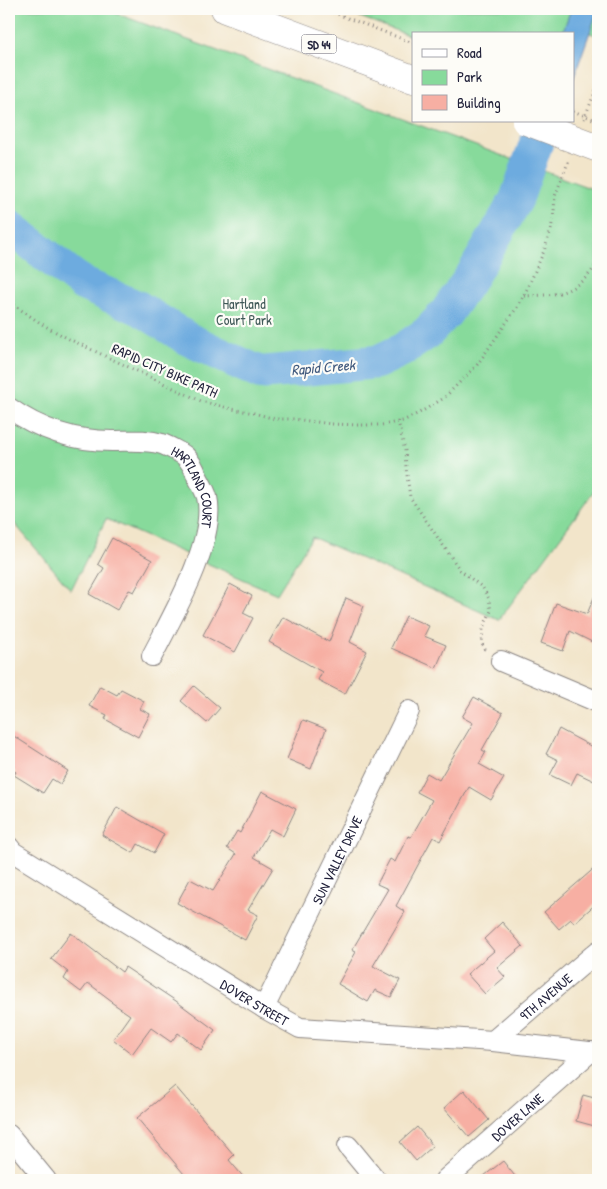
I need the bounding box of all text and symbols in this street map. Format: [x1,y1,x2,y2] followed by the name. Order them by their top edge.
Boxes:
[412,32,574,122] legend
[302,34,336,54] road number: SD 44
[457,42,482,63] text: Road
[457,66,482,87] text: Park
[457,92,501,113] text: Building
[216,294,272,329] park label: Hartland Court Park
[109,338,221,402] street label: RAPID CITY BIKE PATH
[290,354,358,380] water label: Rapid Creek
[168,441,218,530] street label: HARTLAND COURT
[307,812,366,907] street label: SUN VALLEY DRIVE
[515,968,576,1024] street label: 9TH AVENUE
[217,974,293,1030] street label: DOVER STREET
[487,1088,547,1145] street label: DOVER LANE

